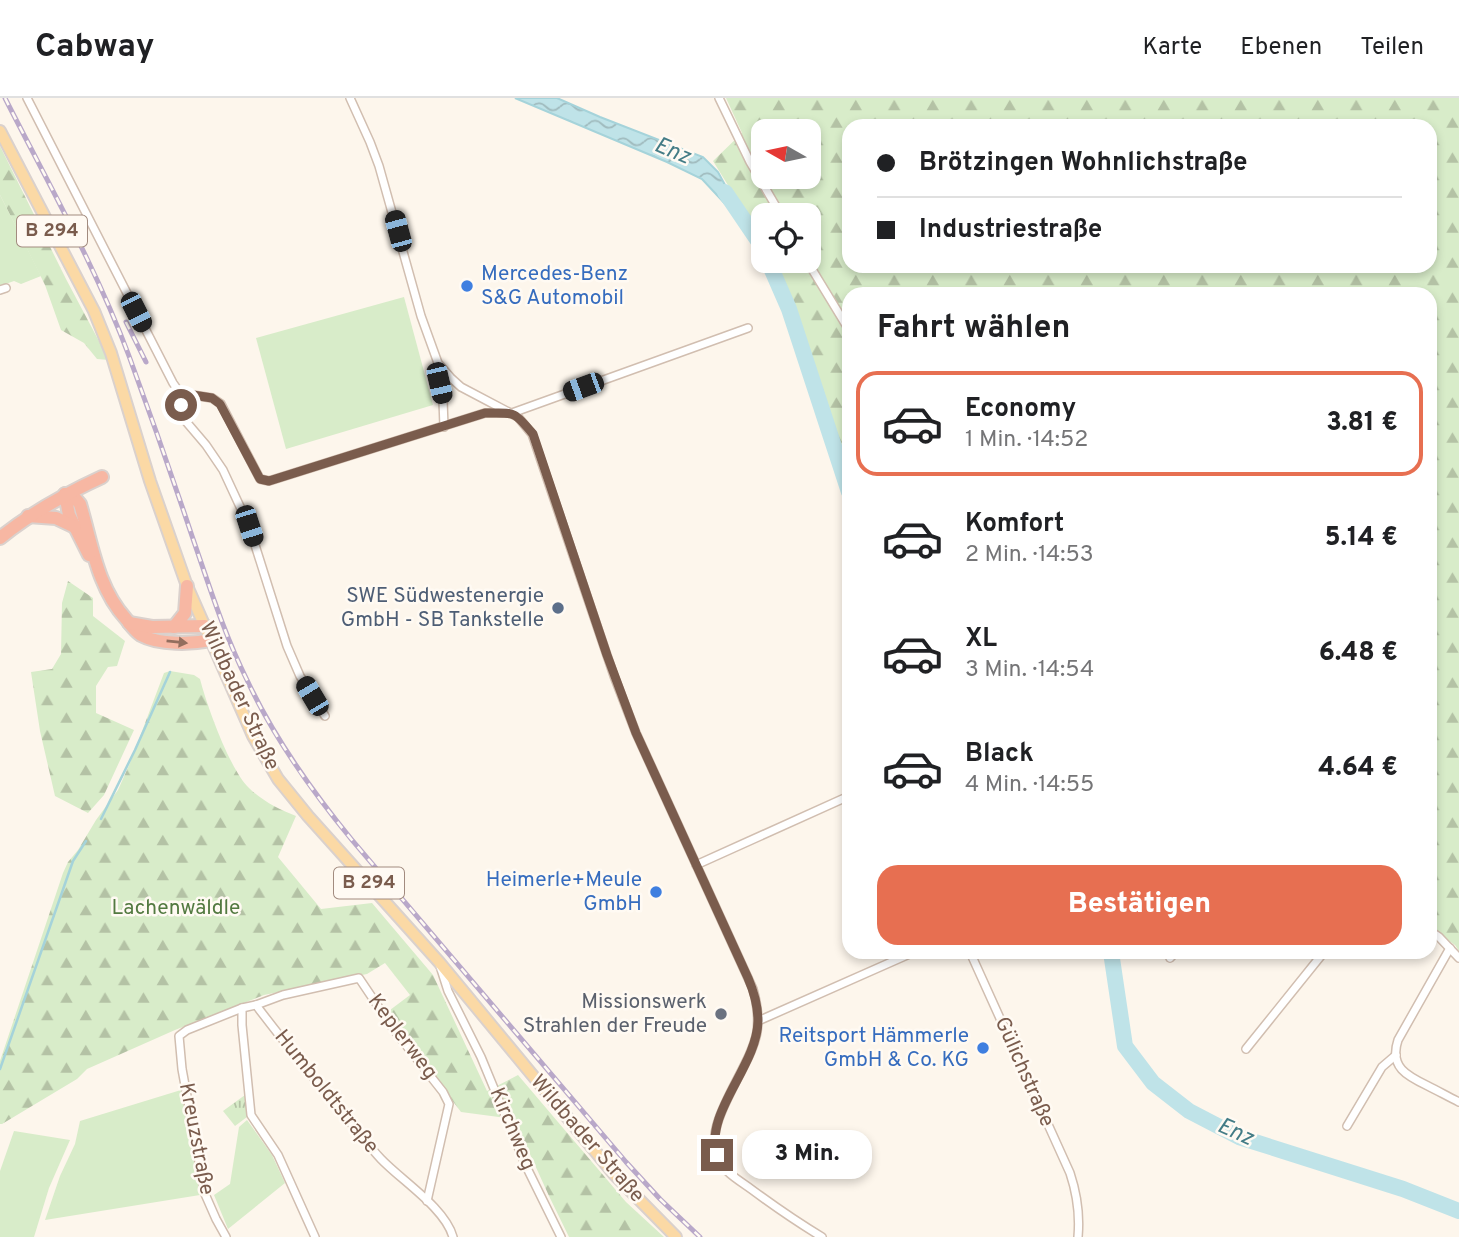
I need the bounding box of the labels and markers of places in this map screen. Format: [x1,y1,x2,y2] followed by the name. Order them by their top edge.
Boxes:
[481,261,628,312] place label: Mercedes-Benz S&G Automobil
[459,278,475,294] marker: Mercedes-Benz S&G Automobil
[341,583,544,634] place label: SWE Südwestenergie GmbH - SB Tankstelle
[550,600,566,616] marker: SWE Südwestenergie GmbH - SB Tankstelle
[486,867,642,918] place label: Heimerle+Meule GmbH
[648,884,664,900] marker: Heimerle+Meule GmbH
[523,989,707,1040] place label: Missionswerk Strahlen der Freude
[713,1006,729,1022] marker: Missionswerk Strahlen der Freude
[779,1023,969,1074] place label: Reitsport Hämmerle GmbH & Co. KG
[975,1040,991,1056] marker: Reitsport Hämmerle GmbH & Co. KG

